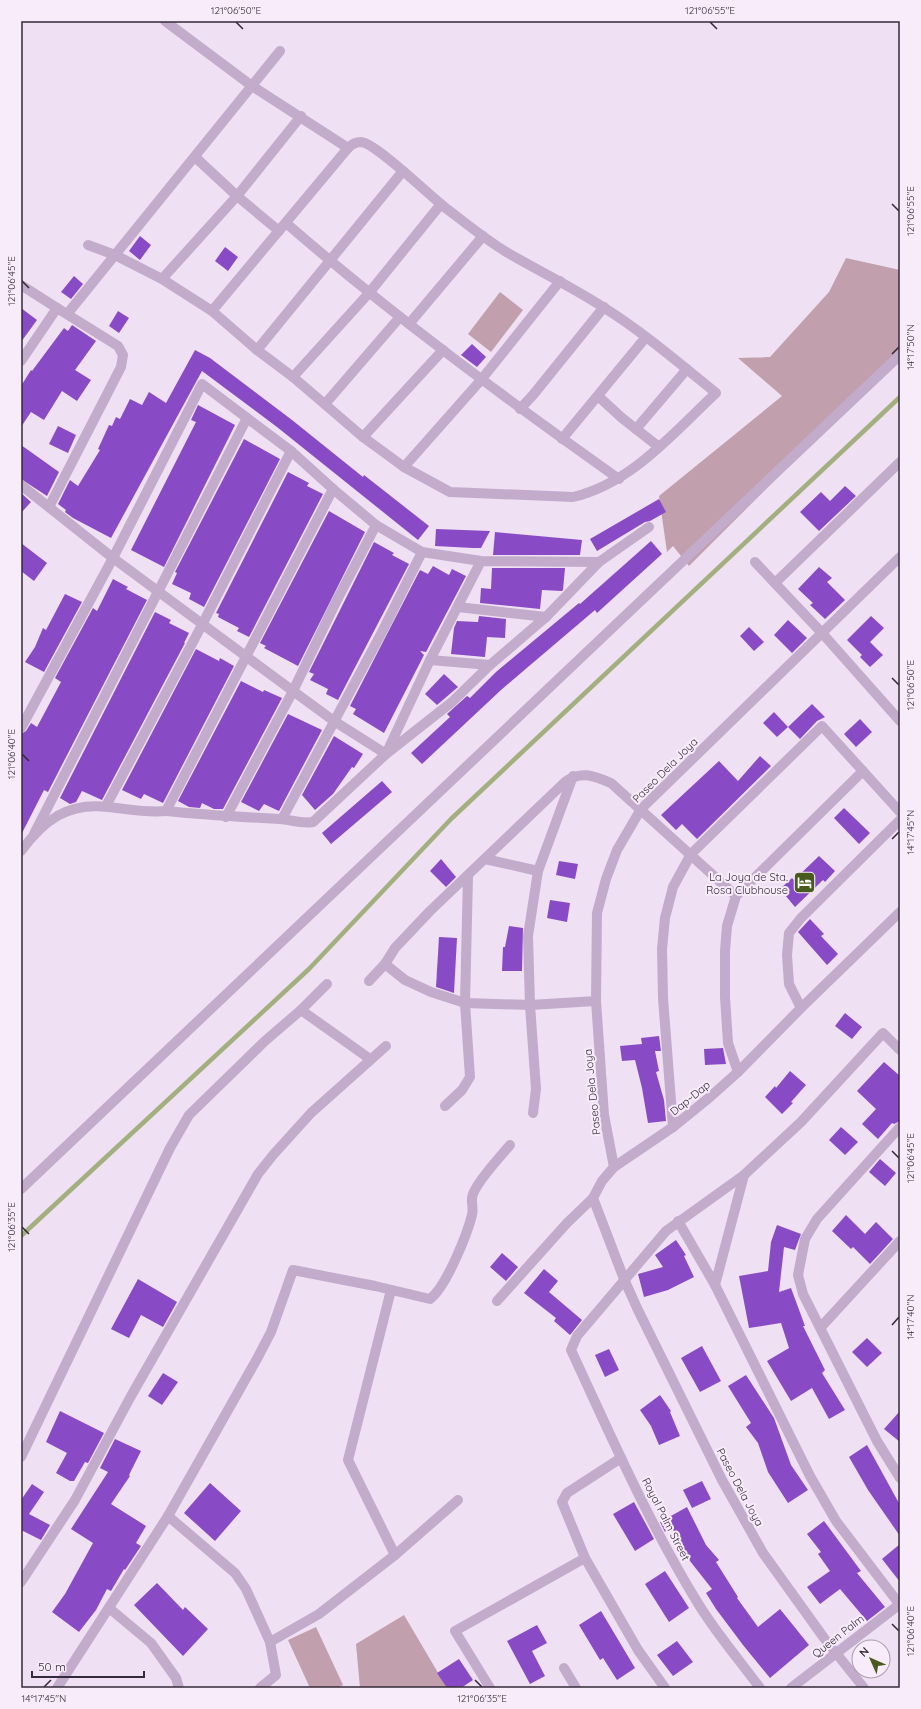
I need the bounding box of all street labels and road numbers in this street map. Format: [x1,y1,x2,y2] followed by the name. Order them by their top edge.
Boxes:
[629,734,701,806] street label: Paseo Dela Joya
[581,1048,603,1136] street label: Paseo Dela Joya
[667,1077,713,1118] street label: Dap~Dap
[714,1446,766,1528] street label: Paseo Dela Joya
[639,1475,693,1563] street label: Royal Palm Street
[809,1611,867,1661] street label: Queen Palm

